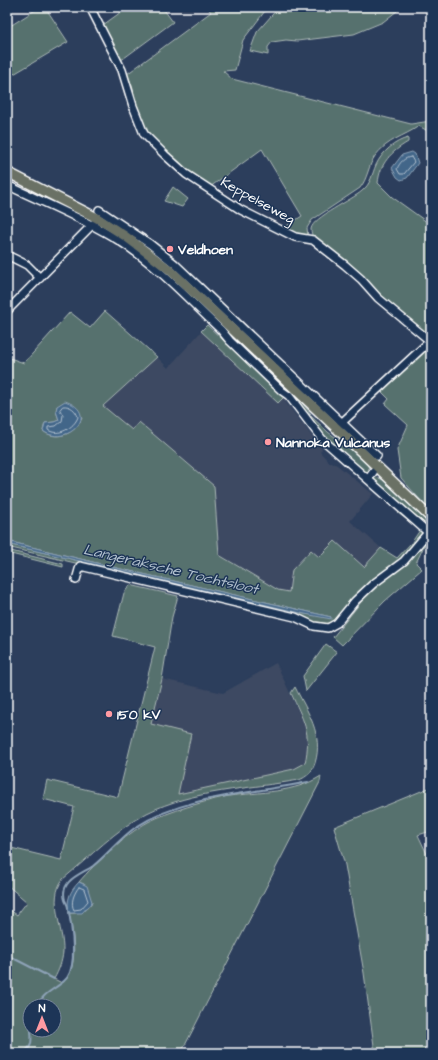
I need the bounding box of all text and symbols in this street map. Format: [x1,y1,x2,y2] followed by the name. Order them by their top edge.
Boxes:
[217,172,298,230] street label: Keppelseweg
[177,240,233,260] place label: Veldhoen
[165,244,175,254] marker: Veldhoen
[276,433,390,453] place label: Nannoka Vulcanus
[263,437,273,447] marker: Nannoka Vulcanus
[81,539,262,601] water label: Langeraksche Tochtsloot
[117,705,161,725] place label: 150 kV
[104,709,114,719] marker: 150 kV
[22,998,62,1038] north arrow
[39,1001,46,1016] text: N

